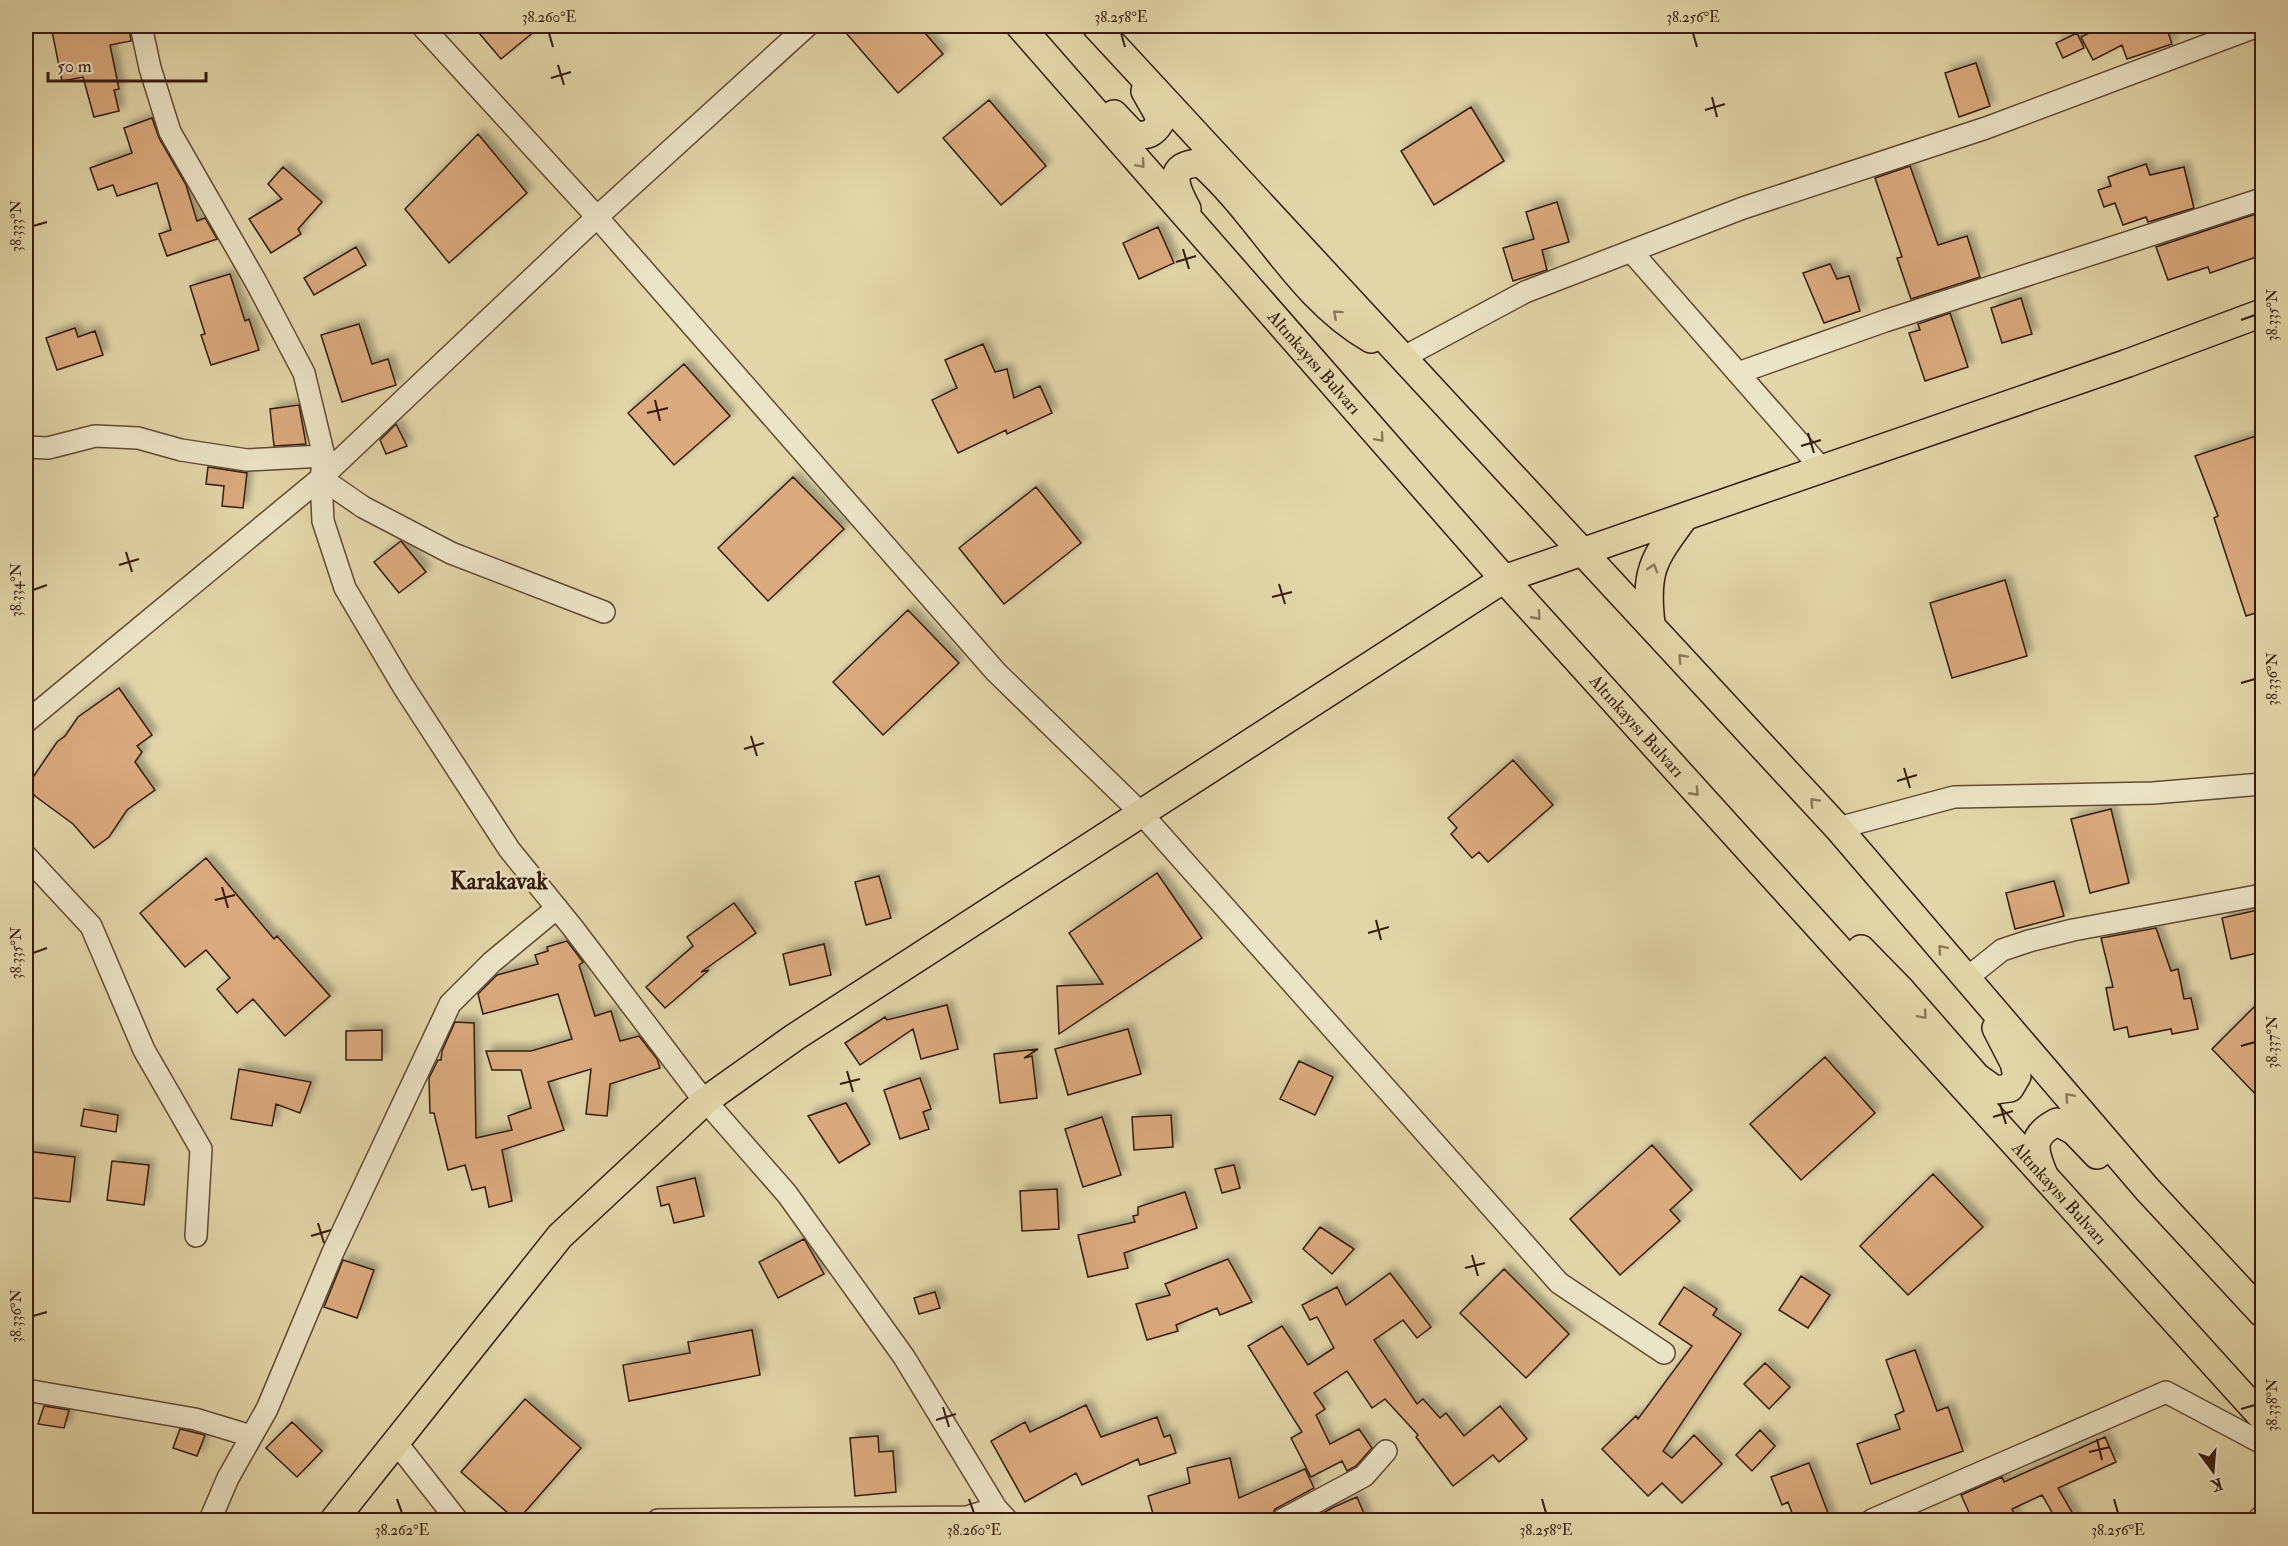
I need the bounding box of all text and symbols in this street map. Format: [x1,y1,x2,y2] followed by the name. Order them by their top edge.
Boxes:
[522,8,577,27] text: 38.260°E
[1095,8,1148,27] text: 38.258°E
[1666,8,1720,27] text: 38.256°E
[48,45,206,83] scale bar
[57,55,92,78] text: 50 m
[1134,158,1145,169] one-way arrow
[7,200,26,252] text: 38.333°N
[2263,288,2282,341] text: 38.335°N
[1261,305,1366,420] street label: Altınkayısı Bulvarı
[1333,310,1344,321] one-way arrow
[1373,431,1384,442] one-way arrow
[7,562,26,617] text: 38.334°N
[1646,563,1658,574] one-way arrow
[1530,609,1541,619] one-way arrow
[2263,652,2282,706] text: 38.336°N
[1679,655,1690,666] one-way arrow
[1583,669,1689,783] street label: Altınkayısı Bulvarı
[1688,785,1699,796] one-way arrow
[1811,798,1822,809] one-way arrow
[450,866,548,897] district label: Karakavak
[7,926,26,979] text: 38.335°N
[1938,945,1949,956] one-way arrow
[1916,1008,1927,1019] one-way arrow
[2263,1015,2282,1068] text: 38.337°N
[2065,1093,2076,1104] one-way arrow
[2006,1136,2112,1250] street label: Altınkayısı Bulvarı
[7,1289,26,1343] text: 38.336°N
[2263,1378,2282,1431] text: 38.338°N
[2183,1441,2243,1501] north arrow
[2208,1473,2225,1496] text: K
[375,1521,429,1540] text: 38.262°E
[947,1521,1002,1540] text: 38.260°E
[1520,1521,1573,1540] text: 38.258°E
[2091,1521,2145,1540] text: 38.256°E

